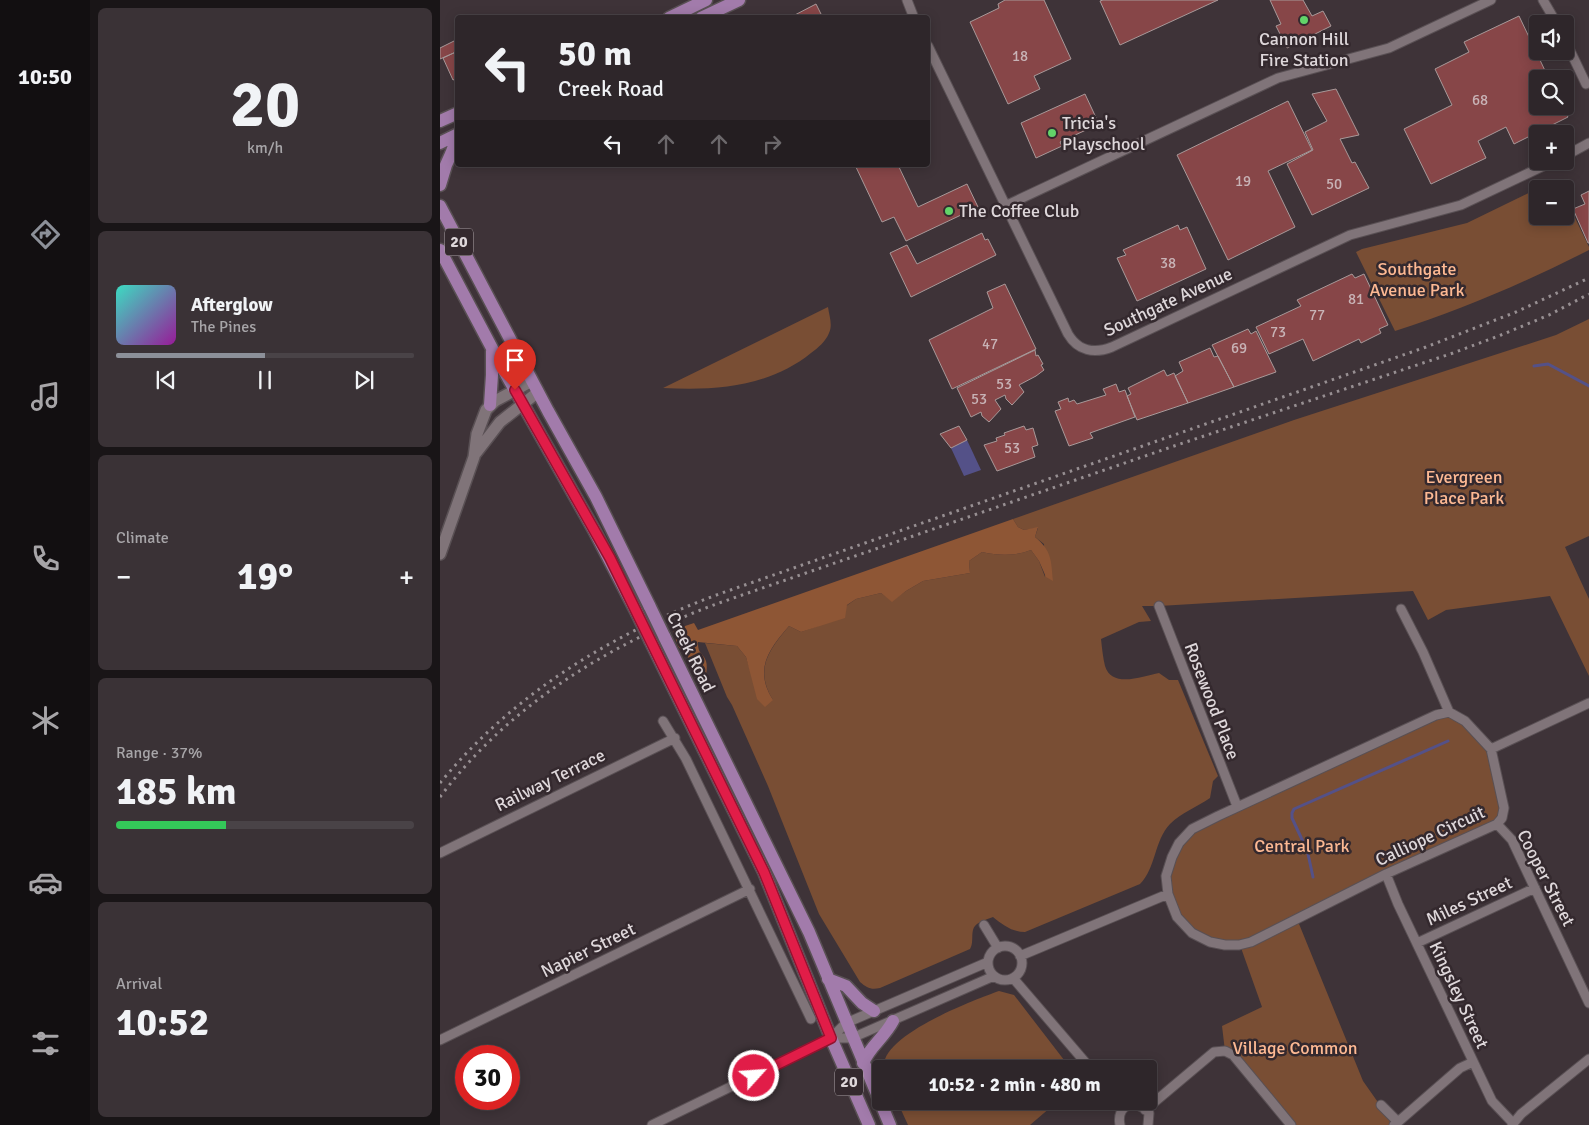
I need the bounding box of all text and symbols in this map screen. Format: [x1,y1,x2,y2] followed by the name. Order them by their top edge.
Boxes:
[1298,14,1310,26] marker: Cannon Hill Fire Station
[1529,15,1574,225] map controls
[1529,15,1574,60] button: sound
[1259,28,1349,71] place label: Cannon Hill Fire Station
[558,32,632,75] text: 50 m
[475,35,540,100] icon: left
[1012,47,1028,65] house number: 18
[18,63,72,90] text: 10:50
[230,65,300,145] text: 20
[1529,70,1574,115] button: search
[558,75,664,102] text: Creek Road
[1472,91,1488,109] house number: 68
[1062,112,1145,155] place label: Tricia's Playschool
[1529,125,1574,170] button: +
[1046,127,1058,139] marker: Tricia's Playschool
[599,130,627,158] icon: left
[652,130,680,158] icon: ahead
[705,130,733,158] icon: ahead
[758,130,786,158] icon: right
[247,138,283,158] text: km/h
[1235,172,1251,190] house number: 19
[1326,175,1342,193] house number: 50
[1529,180,1574,225] button: −
[959,200,1079,222] place label: The Coffee Club
[943,205,955,217] marker: The Coffee Club
[28,217,63,252] icon: directions
[445,228,473,256] road number: 20
[1160,254,1176,272] house number: 38
[1370,258,1464,301] park label: Southgate Avenue Park
[1100,263,1236,341] street label: Southgate Avenue
[1348,290,1364,308] house number: 81
[191,293,273,317] text: Afterglow
[1309,306,1325,324] house number: 77
[191,317,256,337] text: The Pines
[1270,323,1286,341] house number: 73
[982,335,998,353] house number: 47
[494,339,536,390] pin
[1231,339,1247,357] house number: 69
[501,346,529,374] icon: arrive
[152,366,180,394] icon: previous
[251,366,279,394] icon: pause
[350,366,378,394] icon: next
[996,375,1012,393] house number: 53
[28,379,63,414] icon: music
[971,390,987,408] house number: 53
[1004,439,1020,457] house number: 53
[1424,466,1504,509] park label: Evergreen Place Park
[116,528,169,548] text: Climate
[28,541,63,576] icon: phone
[237,553,293,600] text: 19°
[116,560,131,594] text: −
[399,560,414,594] text: +
[662,608,720,696] street label: Creek Road
[1180,639,1244,763] street label: Rosewood Place
[28,703,63,738] icon: climate
[116,743,202,763] text: Range · 37%
[491,744,609,816] street label: Railway Terrace
[116,768,237,815] text: 185 km
[1372,801,1488,871] street label: Calliope Circuit
[1512,826,1580,930] street label: Cooper Street
[1254,835,1350,857] park label: Central Park
[28,865,63,900] icon: car
[1423,872,1515,930] street label: Miles Street
[537,918,639,982] street label: Napier Street
[1425,938,1493,1052] street label: Kingsley Street
[116,974,162,994] text: Arrival
[116,999,209,1046] text: 10:52
[28,1026,63,1061] icon: filters
[1232,1037,1358,1059] park label: Village Common
[455,1045,520,1110] speed limit sign: 30
[727,1049,779,1101] position arrow
[835,1068,863,1096] road number: 20
[928,1073,1101,1097] text: 10:52 · 2 min · 480 m

